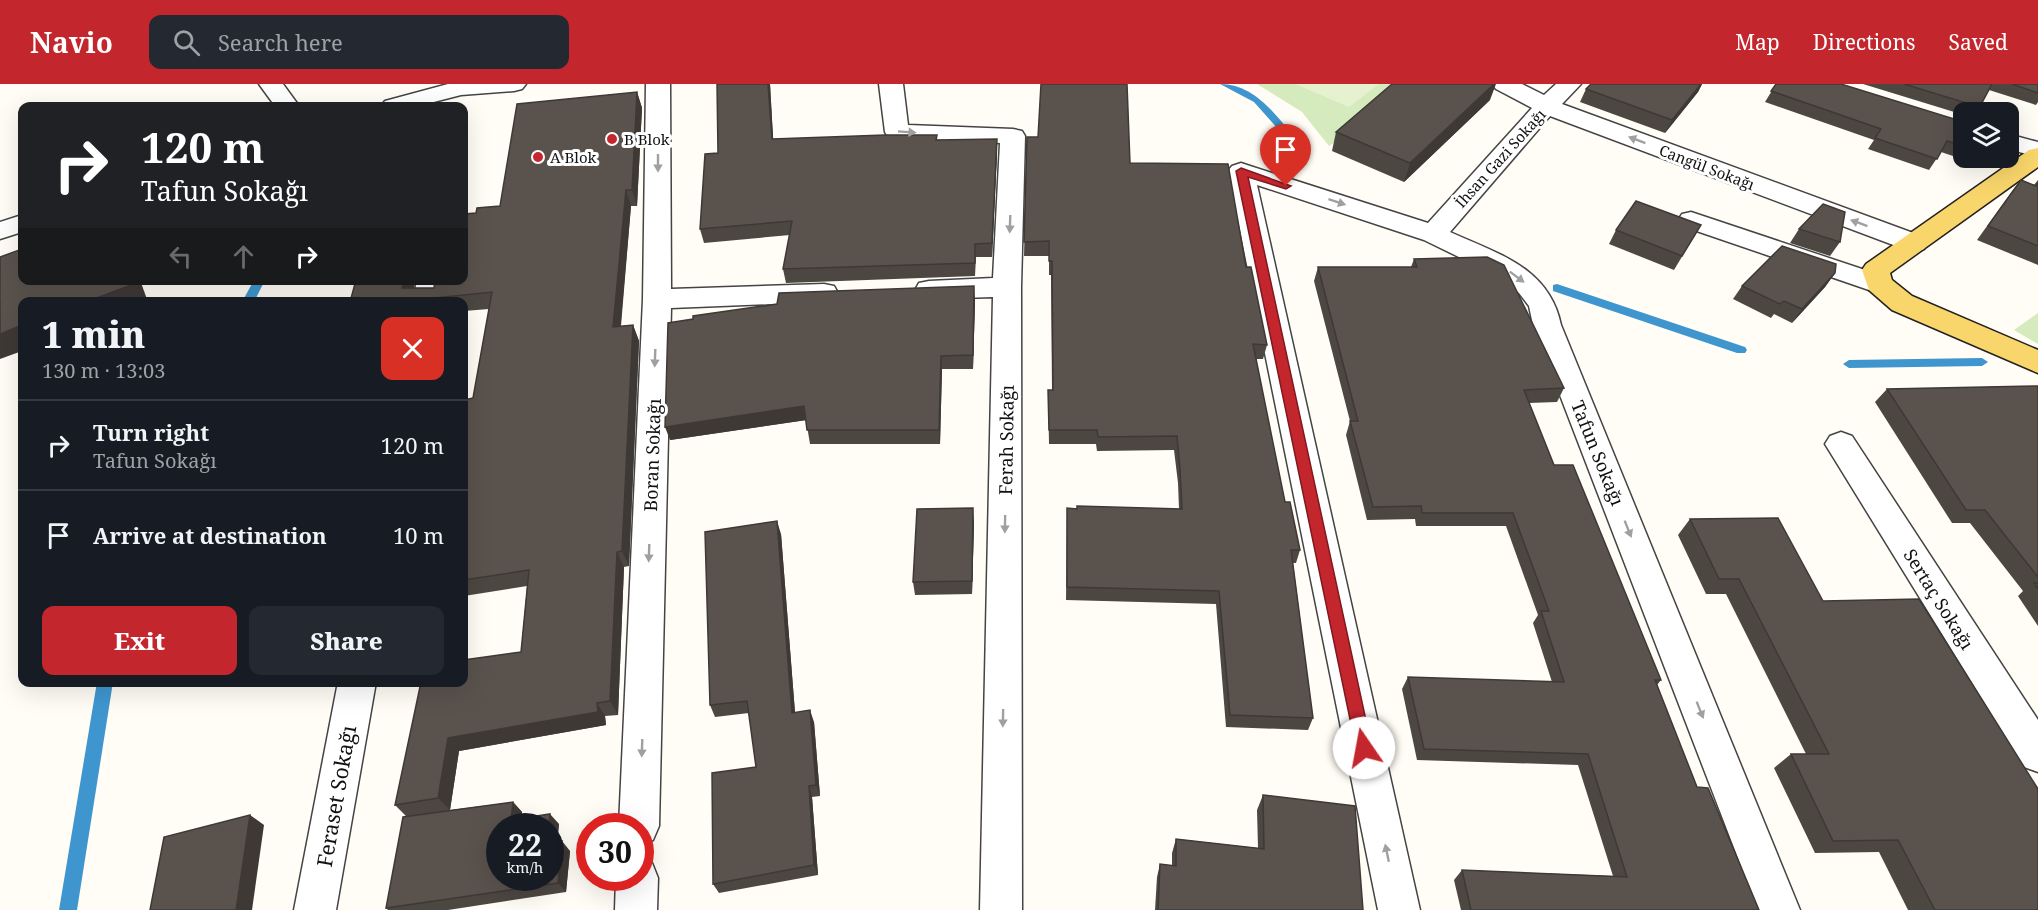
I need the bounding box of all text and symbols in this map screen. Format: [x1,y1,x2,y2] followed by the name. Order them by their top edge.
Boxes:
[149,15,569,69] search box
[30,23,113,61] text: Navio
[170,26,203,59] icon: search
[218,27,343,57] text: Search here
[1735,28,1780,56] text: Map
[1813,28,1915,56] text: Directions
[1948,28,2008,56] text: Saved
[1953,102,2019,168] map controls
[1953,102,2019,168] button: layers
[1450,104,1550,212] street label: İhsan Gazi Sokağı
[141,118,265,175] text: 120 m
[1260,124,1311,186] pin
[42,126,120,204] icon: right
[897,128,916,137] one-way arrow
[624,129,670,149] place label: B Blok
[605,132,619,146] marker: B Blok
[1269,133,1302,166] icon: arrive
[1627,135,1645,145] one-way arrow
[1657,140,1758,194] street label: Cangül Sokağı
[550,147,597,167] place label: A Blok
[531,150,545,164] marker: A Blok
[653,154,663,173] one-way arrow
[141,172,308,209] text: Tafun Sokağı
[1328,198,1346,207] one-way arrow
[1005,214,1014,233] one-way arrow
[1850,218,1868,227] one-way arrow
[164,240,197,273] icon: left
[227,240,260,273] icon: ahead
[290,240,323,273] icon: right
[1509,270,1524,282] one-way arrow
[42,310,145,359] text: 1 min
[381,317,444,380] button: close
[651,349,660,368] one-way arrow
[42,357,165,384] text: 130 m · 13:03
[993,384,1019,495] street label: Ferah Sokağı
[1566,397,1630,509] street label: Tafun Sokağı
[638,398,666,512] street label: Boran Sokağı
[93,417,209,447] text: Turn right
[42,429,75,462] icon: right
[381,430,444,460] text: 120 m
[93,447,217,474] text: Tafun Sokağı
[1000,514,1010,533] one-way arrow
[42,519,75,552] icon: arrive
[93,520,327,550] text: Arrive at destination
[393,520,444,550] text: 10 m
[1624,520,1633,538] one-way arrow
[644,544,653,563] one-way arrow
[1899,544,1980,654] street label: Sertaç Sokağı
[42,606,237,675] button: Exit
[249,606,444,675] button: Share
[1696,701,1705,719] one-way arrow
[998,709,1008,728] one-way arrow
[1332,716,1396,780] position arrow
[310,723,362,869] street label: Feraset Sokağı
[637,739,646,758] one-way arrow
[576,813,654,891] speed limit sign: 30
[508,824,542,865] text: 22
[1381,844,1391,862] one-way arrow
[507,857,543,877] text: km/h

